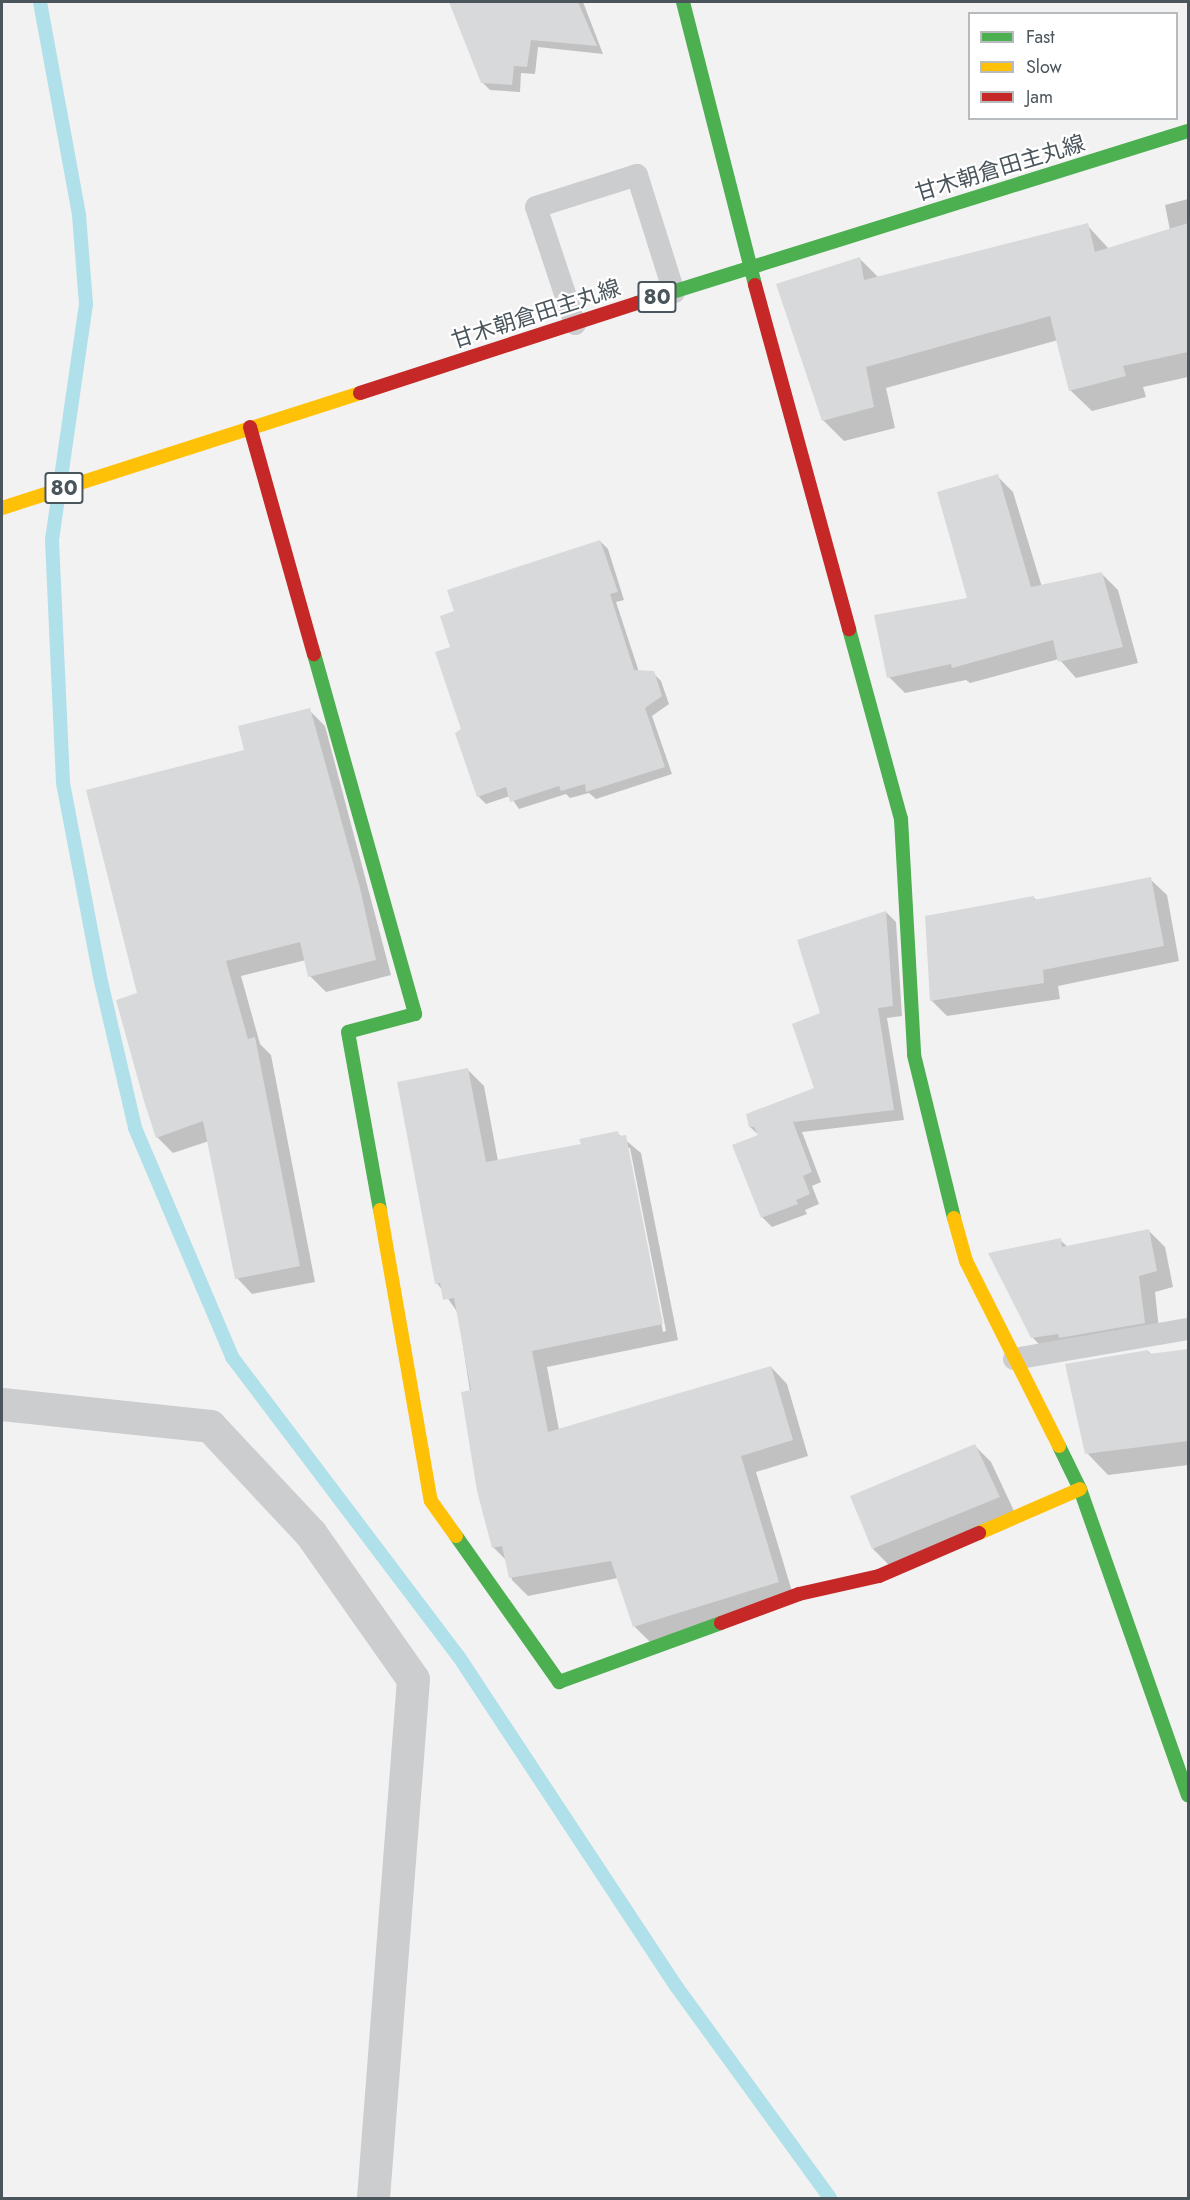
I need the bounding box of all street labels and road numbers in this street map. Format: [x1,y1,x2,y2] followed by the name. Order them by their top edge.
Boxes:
[912,130,1088,206] street label: 甘木朝倉田主丸線
[448,274,624,354] street label: 甘木朝倉田主丸線
[636,279,678,315] road number: 80
[43,470,85,506] road number: 80

